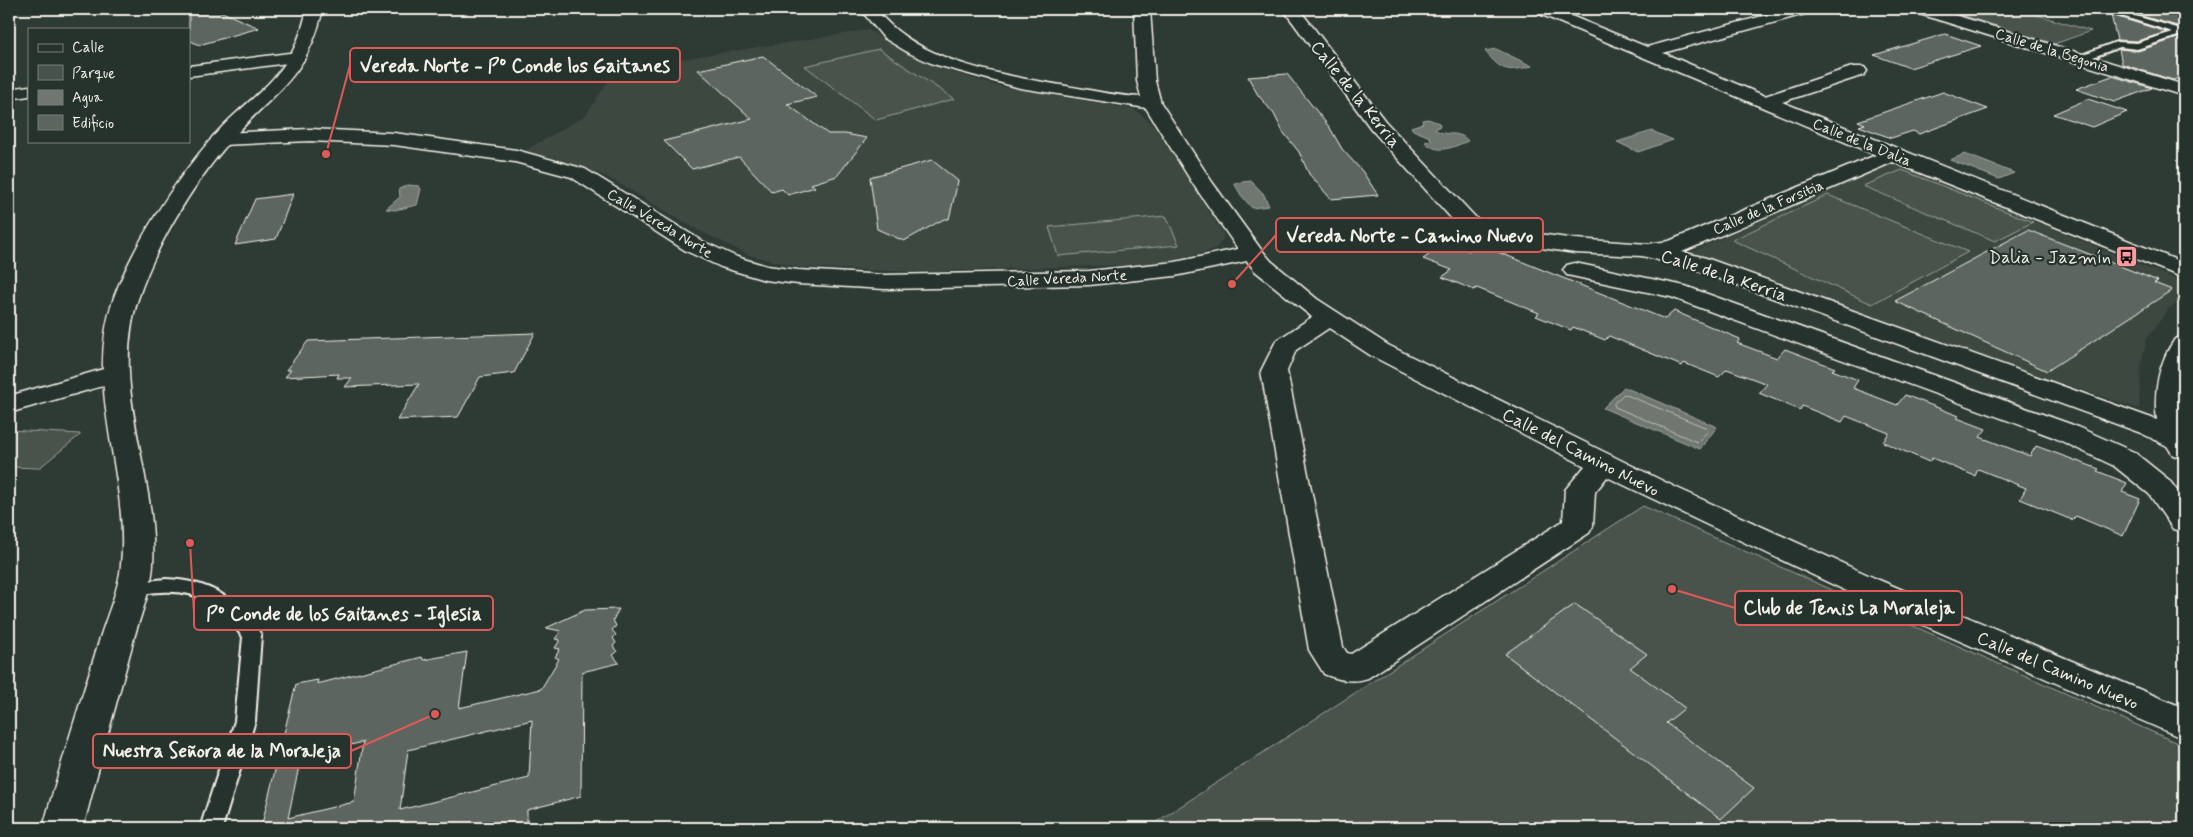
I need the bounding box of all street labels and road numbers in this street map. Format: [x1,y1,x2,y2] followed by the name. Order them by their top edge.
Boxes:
[1992,24,2111,78] street label: Calle de la Begonia
[1305,36,1406,153] street label: Calle de la Kerria
[1809,114,1914,172] street label: Calle de la Dalia
[1710,175,1827,240] street label: Calle de la Forsitia
[603,184,716,263] street label: Calle Vereda Norte
[1657,244,1790,308] street label: Calle de la Kerria
[1007,266,1128,292] street label: Calle Vereda Norte
[1498,403,1663,503] street label: Calle del Camino Nuevo
[1973,626,2142,716] street label: Calle del Camino Nuevo

